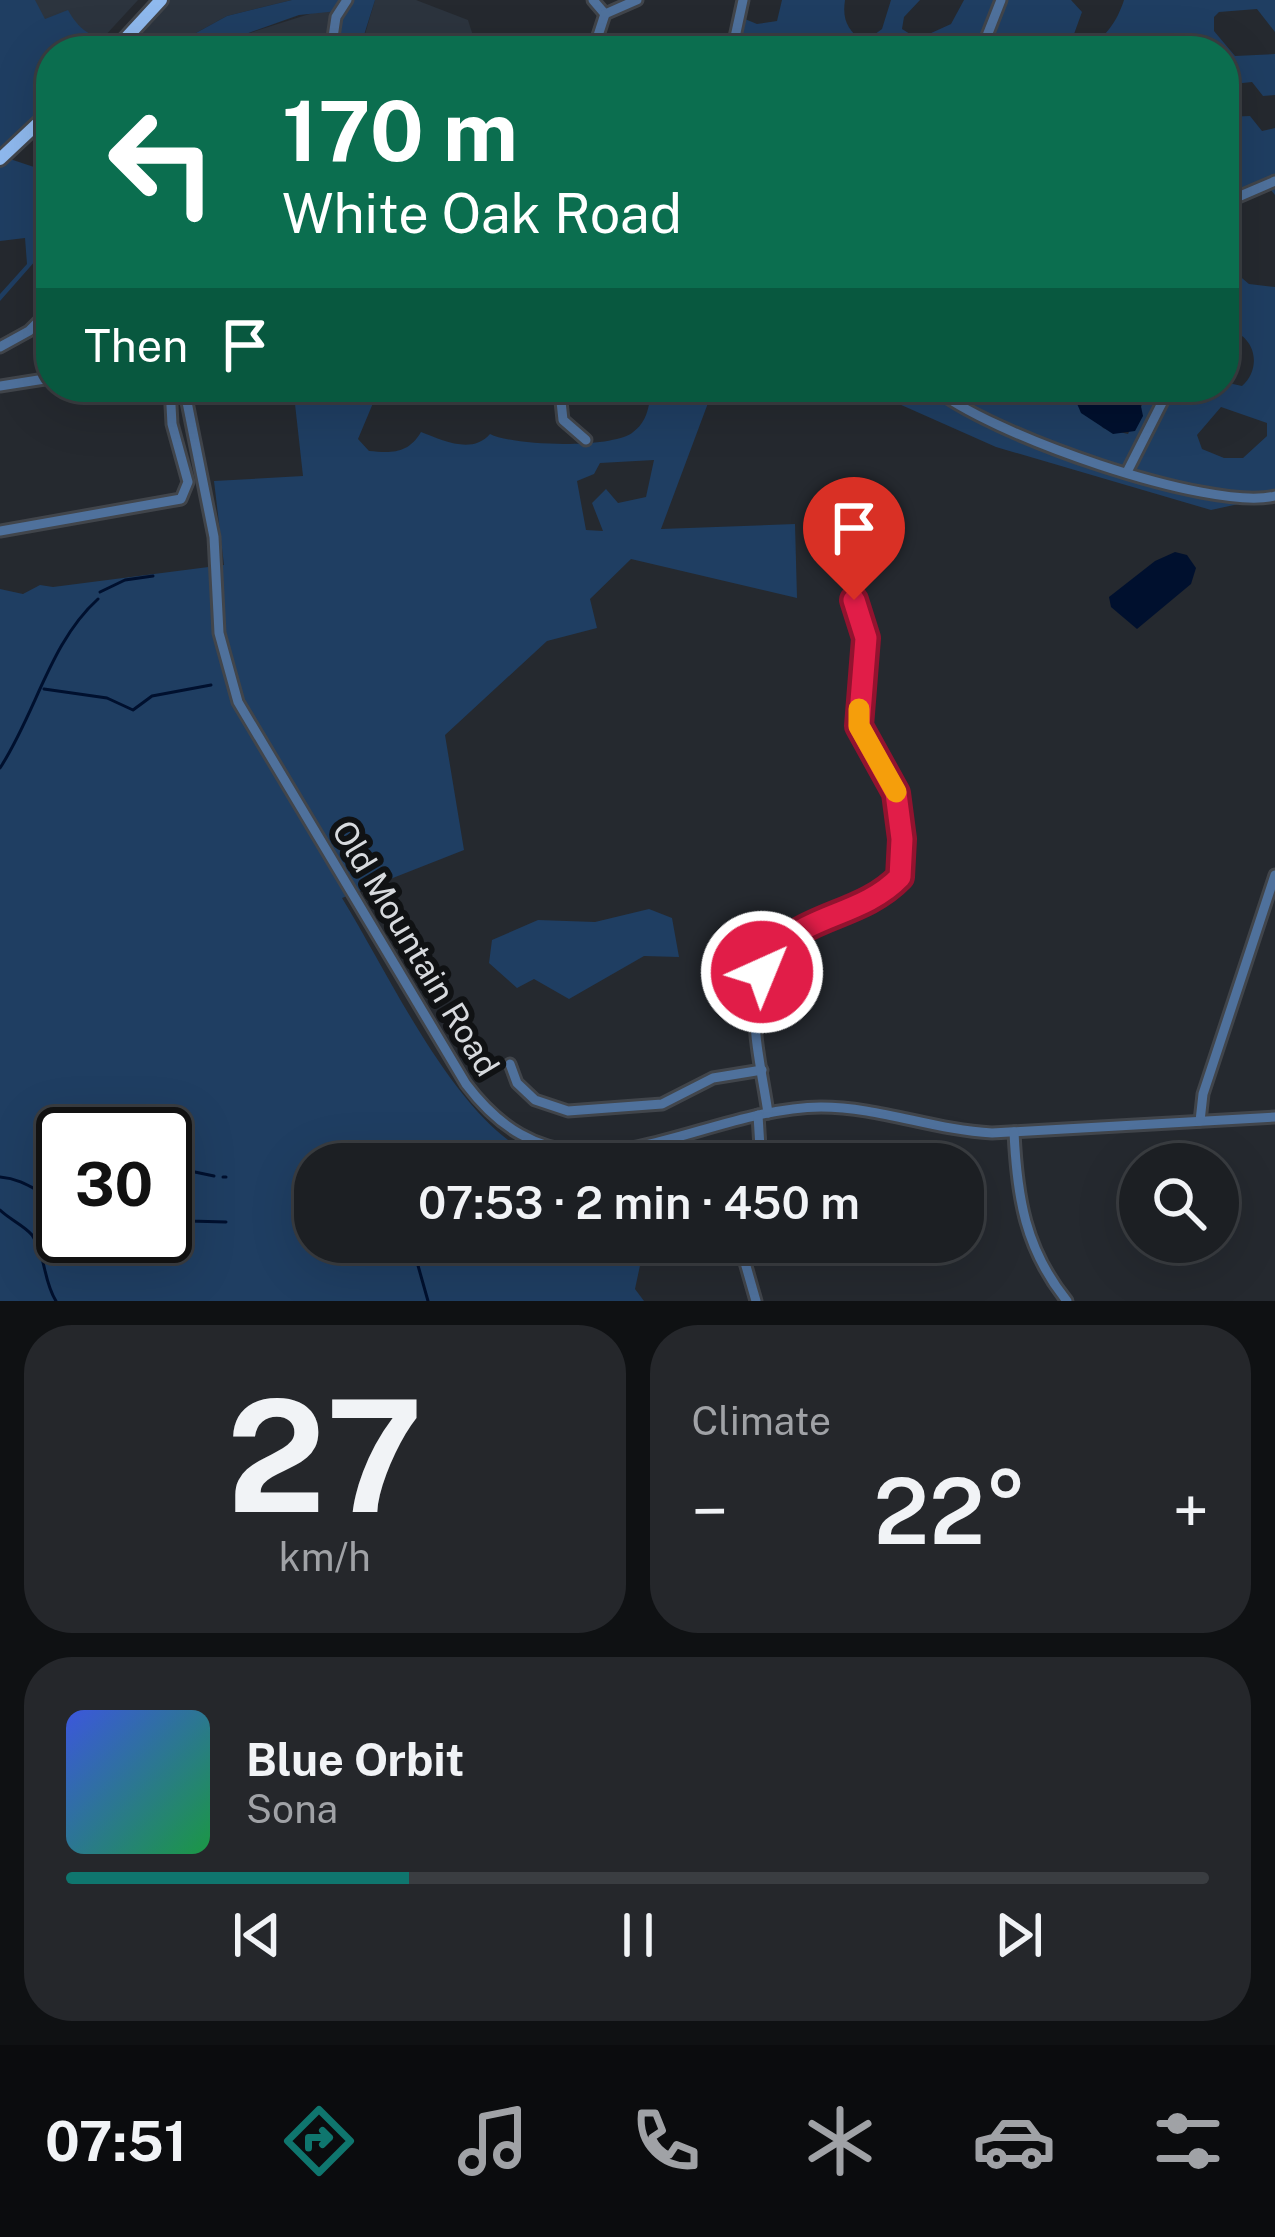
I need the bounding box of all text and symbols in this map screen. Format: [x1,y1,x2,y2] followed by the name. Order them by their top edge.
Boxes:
[282,81,518,180] text: 170 m
[84,84,240,240] icon: left
[282,182,682,245] text: White Oak Road
[212,312,278,378] icon: arrive
[84,319,188,372] text: Then
[803,477,905,600] pin
[821,495,887,561] icon: arrive
[325,814,507,1082] street label: Old Mountain Road
[699,909,825,1035] position arrow
[36,1107,192,1263] speed limit sign: 30
[1119,1143,1239,1263] map controls
[1119,1143,1239,1263] button: search
[418,1176,860,1229] text: 07:53 · 2 min · 450 m
[226,1364,423,1547] text: 27
[692,1398,831,1444] text: Climate
[874,1458,1027,1564] text: 22°
[692,1472,728,1550] text: −
[1172,1472,1209,1550] text: +
[279,1534,371,1580] text: km/h
[246,1733,464,1786] text: Blue Orbit
[246,1786,338,1832] text: Sona
[224,1902,290,1968] icon: previous
[605,1902,671,1968] icon: pause
[986,1902,1052,1968] icon: next
[277,2099,361,2183] icon: directions
[451,2099,535,2183] icon: music
[624,2099,708,2183] icon: phone
[798,2099,882,2183] icon: climate
[972,2099,1056,2183] icon: car
[1146,2099,1230,2183] icon: filters
[45,2110,187,2173] text: 07:51

